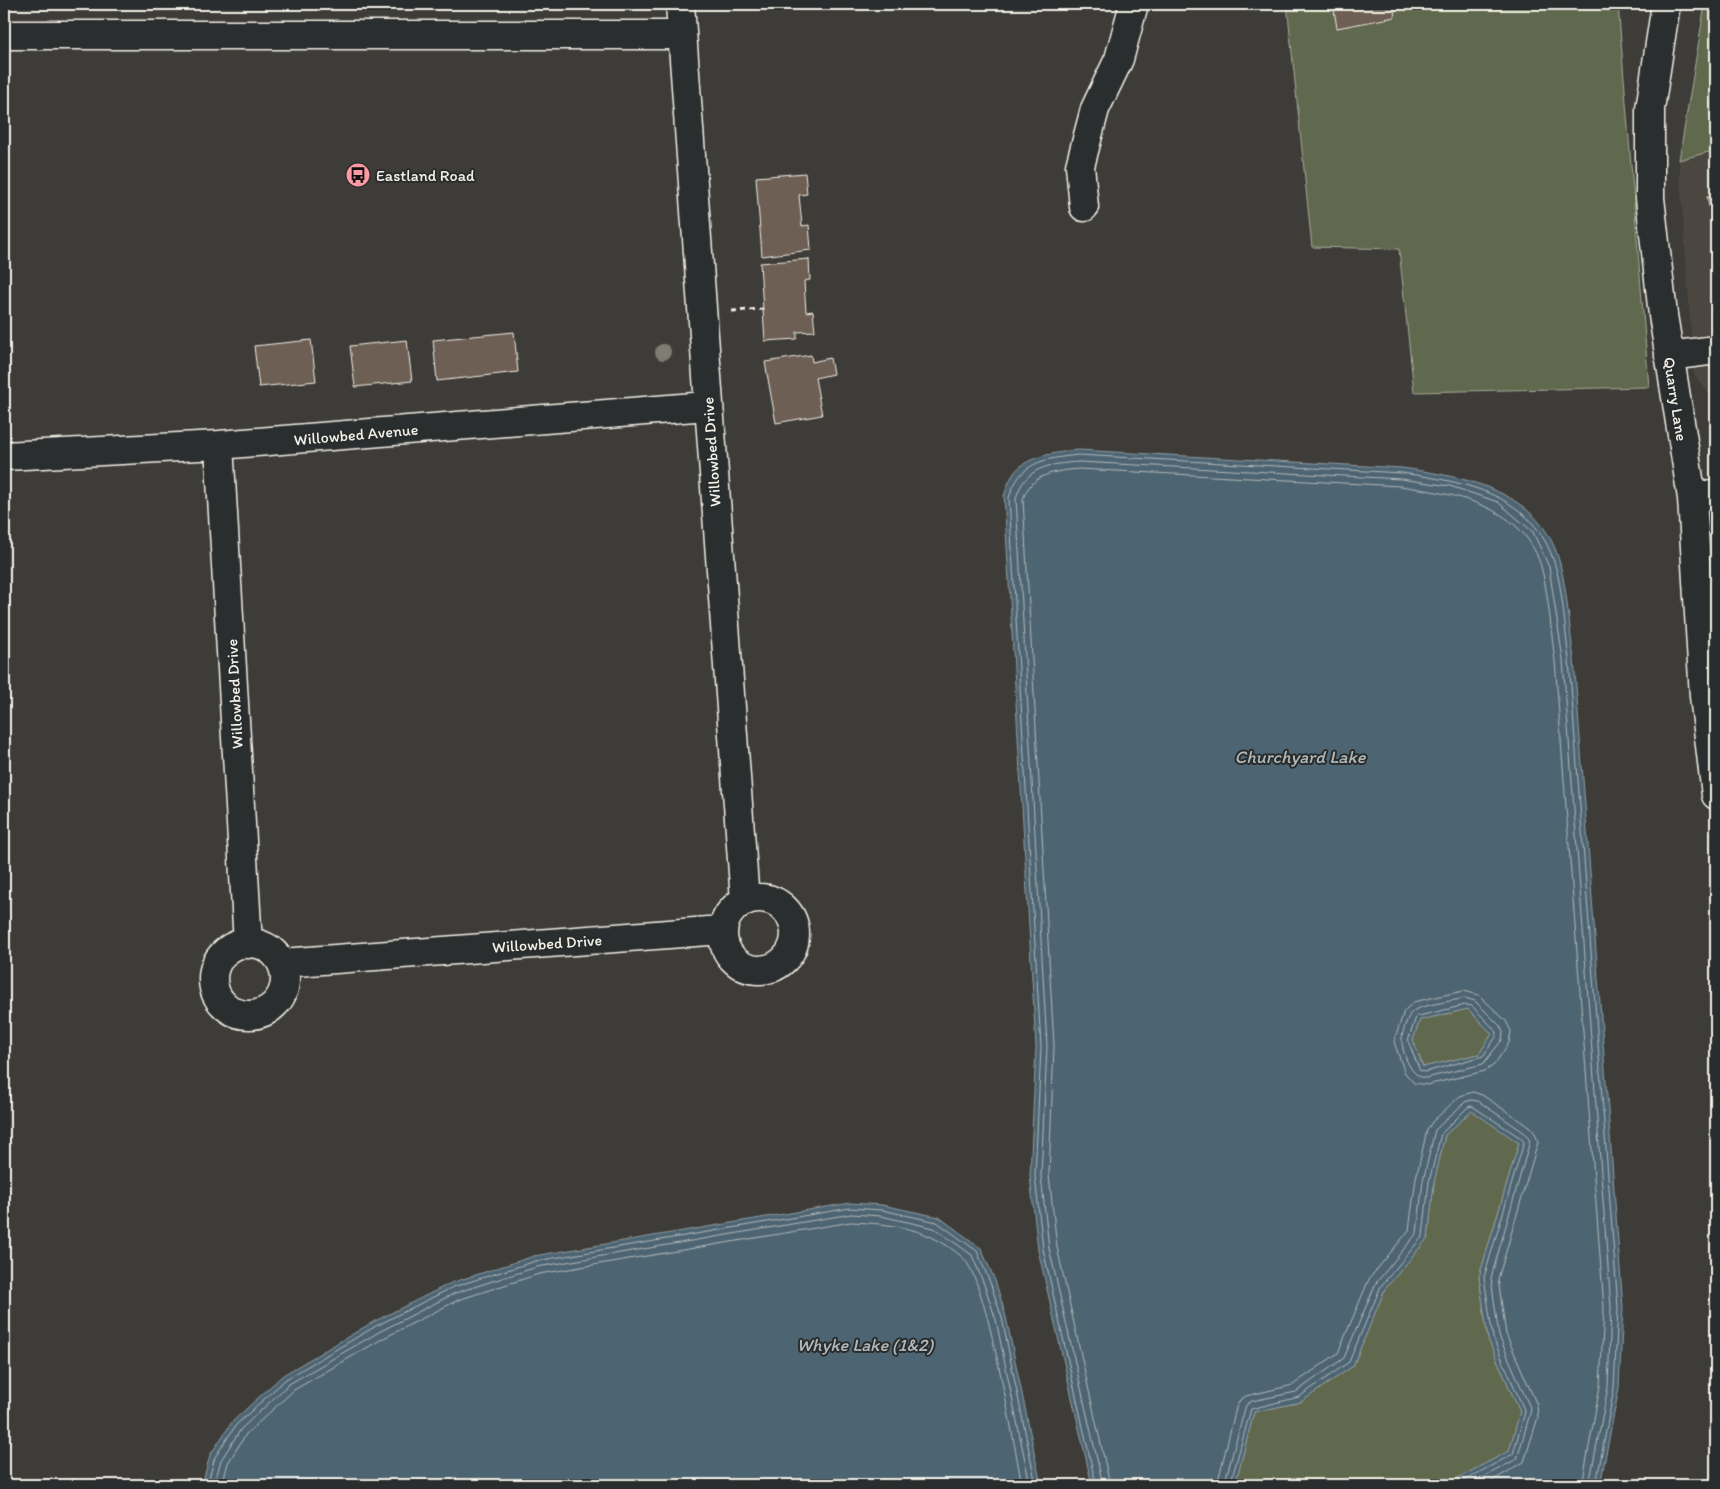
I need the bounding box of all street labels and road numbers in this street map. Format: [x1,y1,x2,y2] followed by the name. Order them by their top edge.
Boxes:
[1659,356,1692,443] street label: Quarry Lane
[698,396,725,508] street label: Willowbed Drive
[293,420,419,449] street label: Willowbed Avenue
[222,638,247,749] street label: Willowbed Drive
[491,930,603,957] street label: Willowbed Drive

